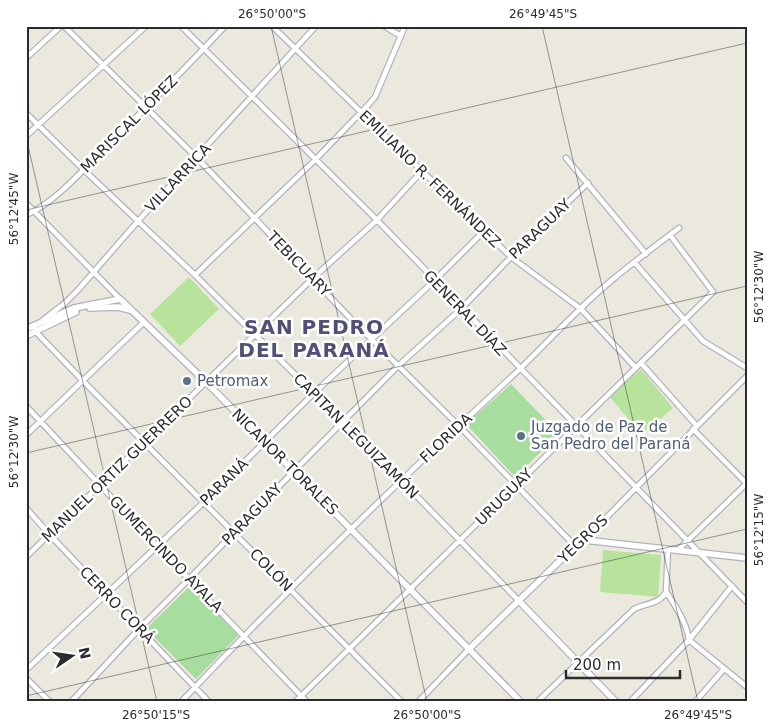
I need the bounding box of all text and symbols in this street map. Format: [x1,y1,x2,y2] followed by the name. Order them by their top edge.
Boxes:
[238,7,306,21] text: 26°50'00"S
[509,7,577,21] text: 26°49'45"S
[76,71,181,176] street label: MARISCAL LÓPEZ
[356,106,505,251] street label: EMILIANO R. FERNÁNDEZ
[141,139,215,216] street label: VILLARRICA
[7,173,21,245] text: 56°12'45"W
[505,195,575,263] street label: PARAGUAY
[263,227,335,301] street label: TEBICUARY
[752,251,766,323] text: 56°12'30"W
[420,266,511,359] street label: GENERAL DÍAZ
[238,315,390,362] district label: SAN PEDRO DEL PARANÁ
[290,369,423,502] street label: CAPITAN LEGUIZAMÓN
[197,372,268,390] place label: Petromax
[181,375,193,387] marker: Petromax
[38,392,196,546] street label: MANUEL ORTIZ GUERRERO
[228,405,342,519] street label: NICANOR TORALES
[416,409,476,467] street label: FLORIDA
[7,416,21,488] text: 56°12'30"W
[530,418,690,453] place label: Juzgado de Paz de San Pedro del Paraná
[515,430,527,442] marker: Juzgado de Paz de San Pedro del Paraná
[196,453,252,509] street label: PARANÁ
[472,464,537,529] street label: URUGUAY
[218,479,286,549] street label: PARAGUAY
[106,492,227,617] street label: GUMERCINDO AYALA
[752,494,766,566] text: 56°12'15"W
[554,511,612,568] street label: YEGROS
[246,544,297,595] street label: COLÓN
[76,562,159,648] street label: CERRO CORÁ
[48,630,98,680] north arrow
[76,646,94,661] text: N
[566,648,679,680] scale bar
[573,656,621,674] text: 200 m
[122,708,190,722] text: 26°50'15"S
[393,708,461,722] text: 26°50'00"S
[664,708,732,722] text: 26°49'45"S

